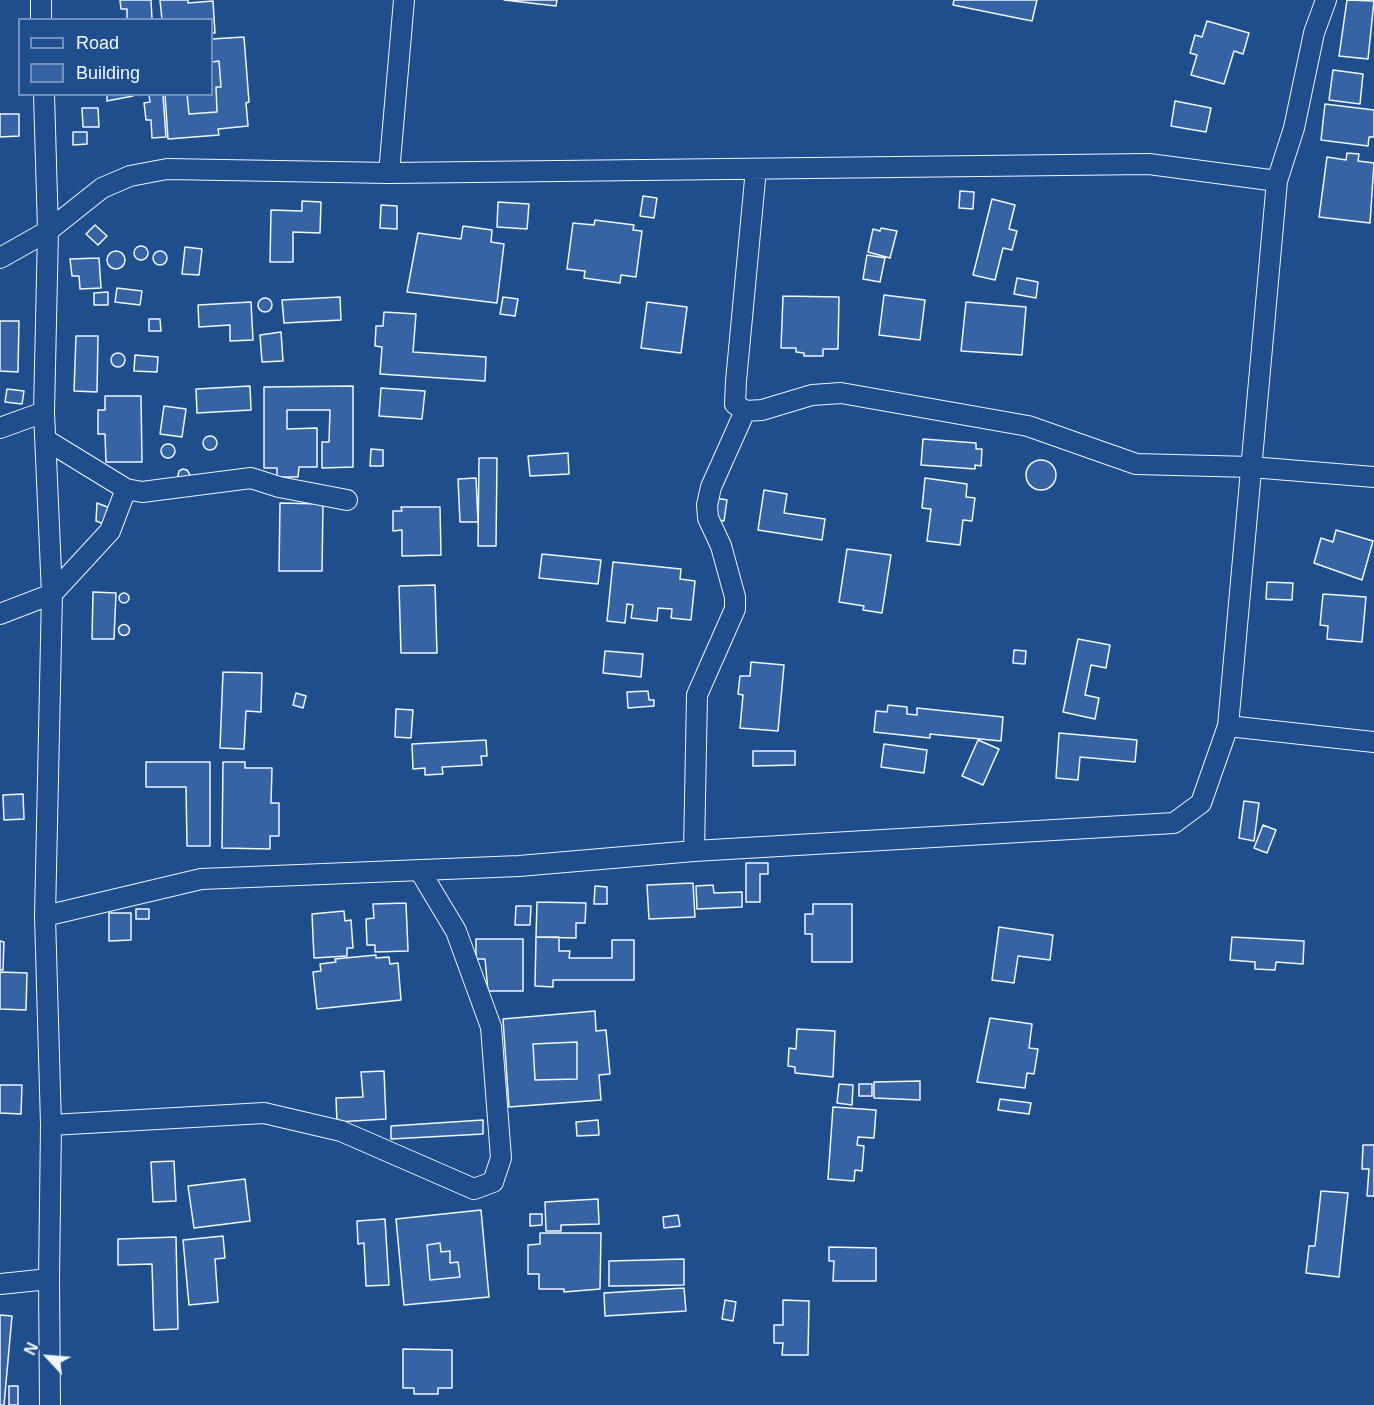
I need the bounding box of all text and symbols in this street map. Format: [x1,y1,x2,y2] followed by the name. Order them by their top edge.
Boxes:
[18,18,213,96] legend
[76,33,119,53] text: Road
[76,63,140,83] text: Building
[18,1327,78,1387] north arrow
[21,1340,42,1358] text: N

